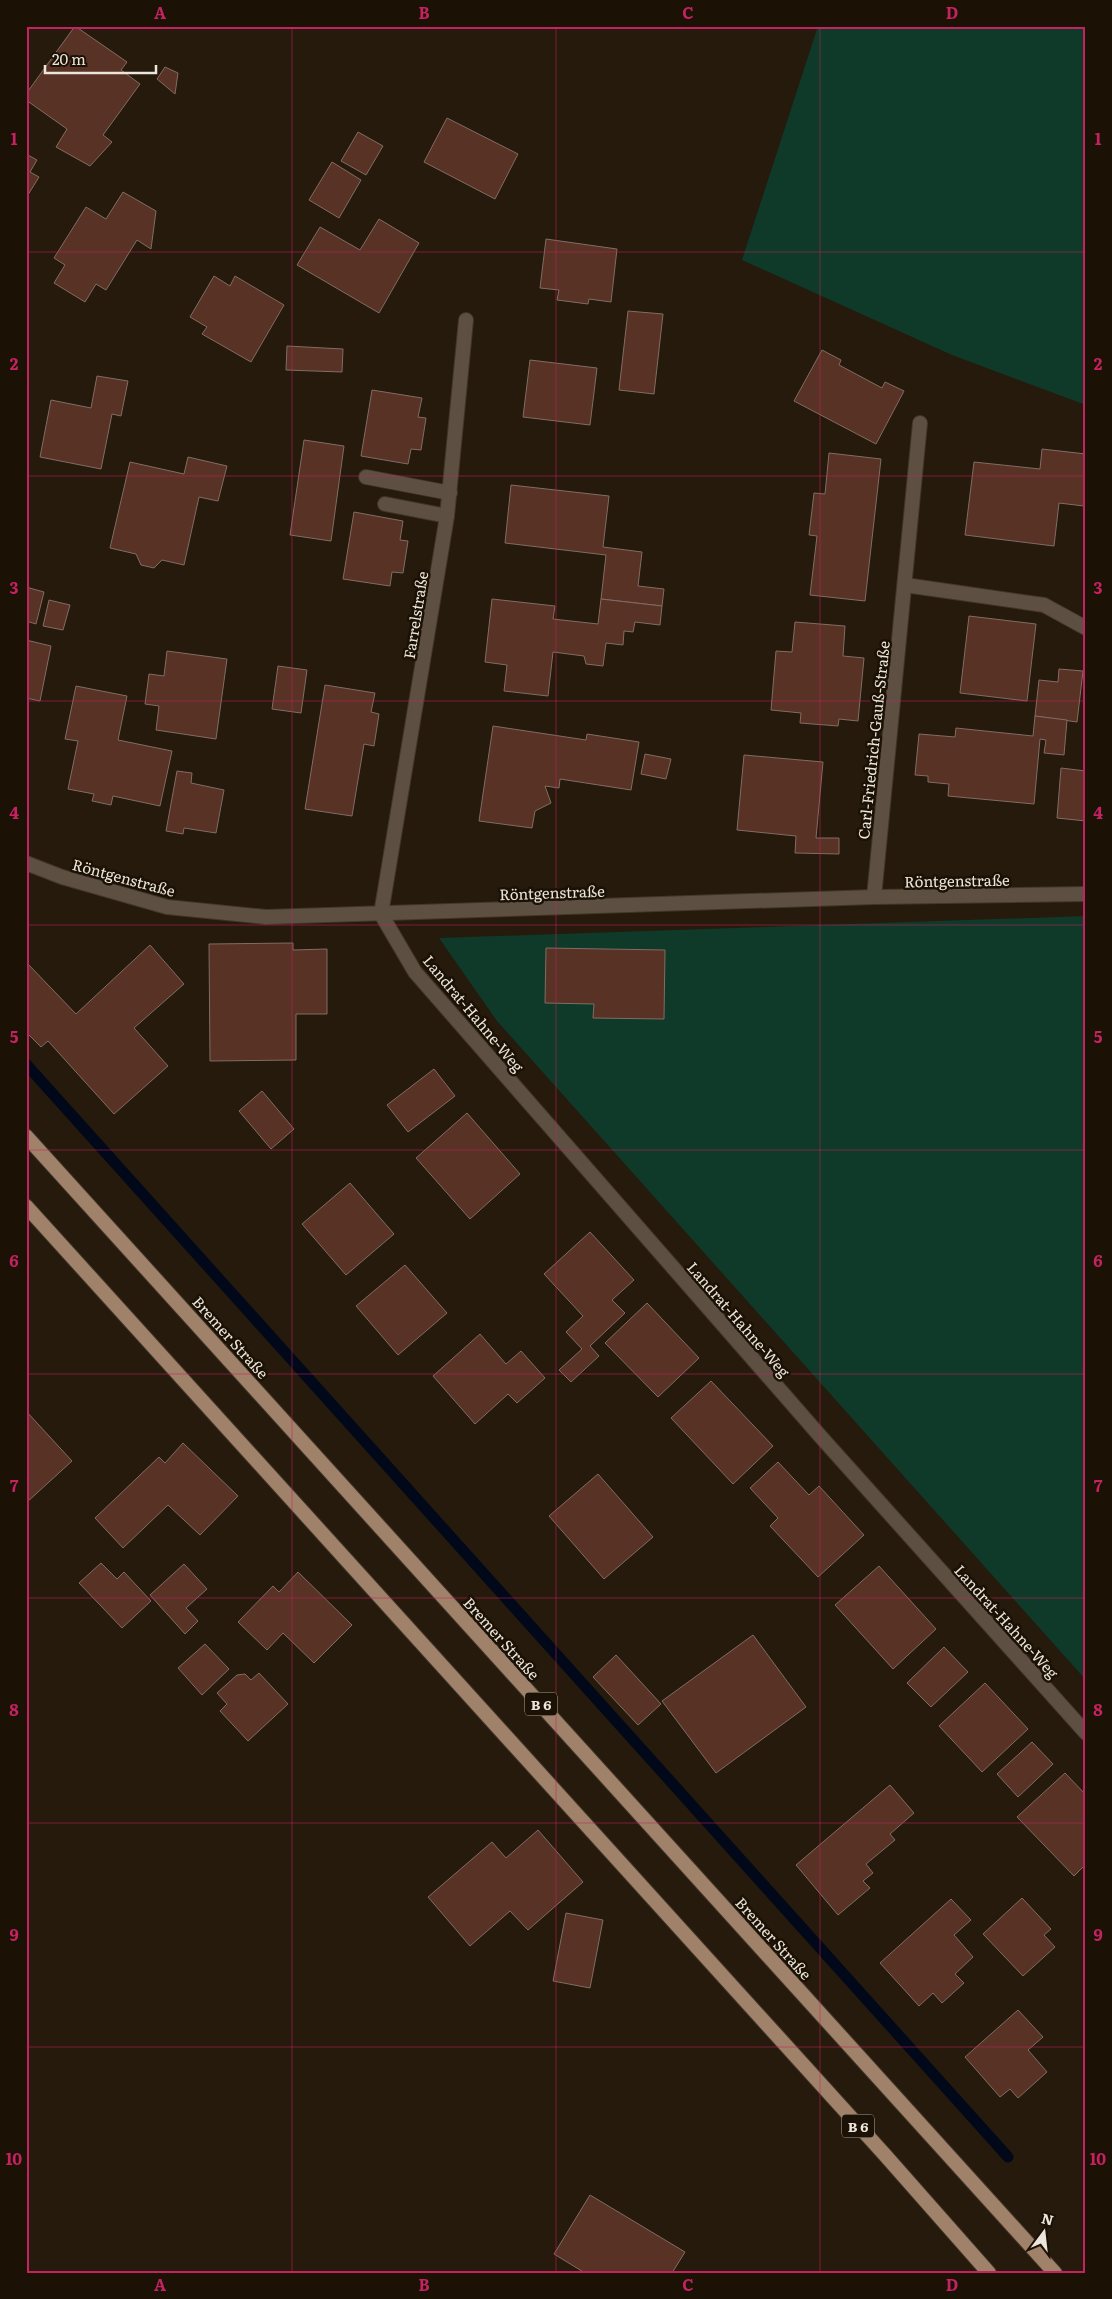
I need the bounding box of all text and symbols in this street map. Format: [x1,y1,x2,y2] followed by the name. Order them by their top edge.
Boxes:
[154,0,166,24] text: A
[418,0,430,24] text: B
[682,0,694,24] text: C
[946,0,958,24] text: D
[45,42,156,74] scale bar
[52,47,86,70] text: 20 m
[11,126,18,150] text: 1
[1095,126,1102,150] text: 1
[10,351,19,375] text: 2
[1094,351,1103,375] text: 2
[397,569,433,661] street label: Farrelstraße
[10,575,19,599] text: 3
[1094,575,1103,599] text: 3
[851,640,895,840] street label: Carl-Friedrich-Gauß-Straße
[9,800,19,824] text: 4
[1093,800,1103,824] text: 4
[70,852,178,902] street label: Röntgenstraße
[904,868,1010,892] street label: Röntgenstraße
[499,879,605,905] street label: Röntgenstraße
[418,949,530,1077] street label: Landrat-Hahne-Weg
[10,1024,19,1048] text: 5
[1094,1024,1103,1048] text: 5
[9,1248,19,1272] text: 6
[1093,1248,1103,1272] text: 6
[682,1256,796,1382] street label: Landrat-Hahne-Weg
[188,1291,275,1384] street label: Bremer Straße
[10,1473,19,1497] text: 7
[1094,1473,1103,1497] text: 7
[949,1559,1065,1684] street label: Landrat-Hahne-Weg
[459,1592,546,1685] street label: Bremer Straße
[525,1692,557,1716] road number: B 6
[9,1697,19,1721] text: 8
[1093,1697,1103,1721] text: 8
[731,1892,818,1985] street label: Bremer Straße
[9,1922,19,1946] text: 9
[1093,1922,1103,1946] text: 9
[842,2114,874,2138] road number: B 6
[6,2146,22,2170] text: 10
[1090,2146,1106,2170] text: 10
[1020,2206,1070,2256] north arrow
[1039,2207,1056,2230] text: N
[154,2272,166,2296] text: A
[418,2272,430,2296] text: B
[682,2272,694,2296] text: C
[946,2272,958,2296] text: D

